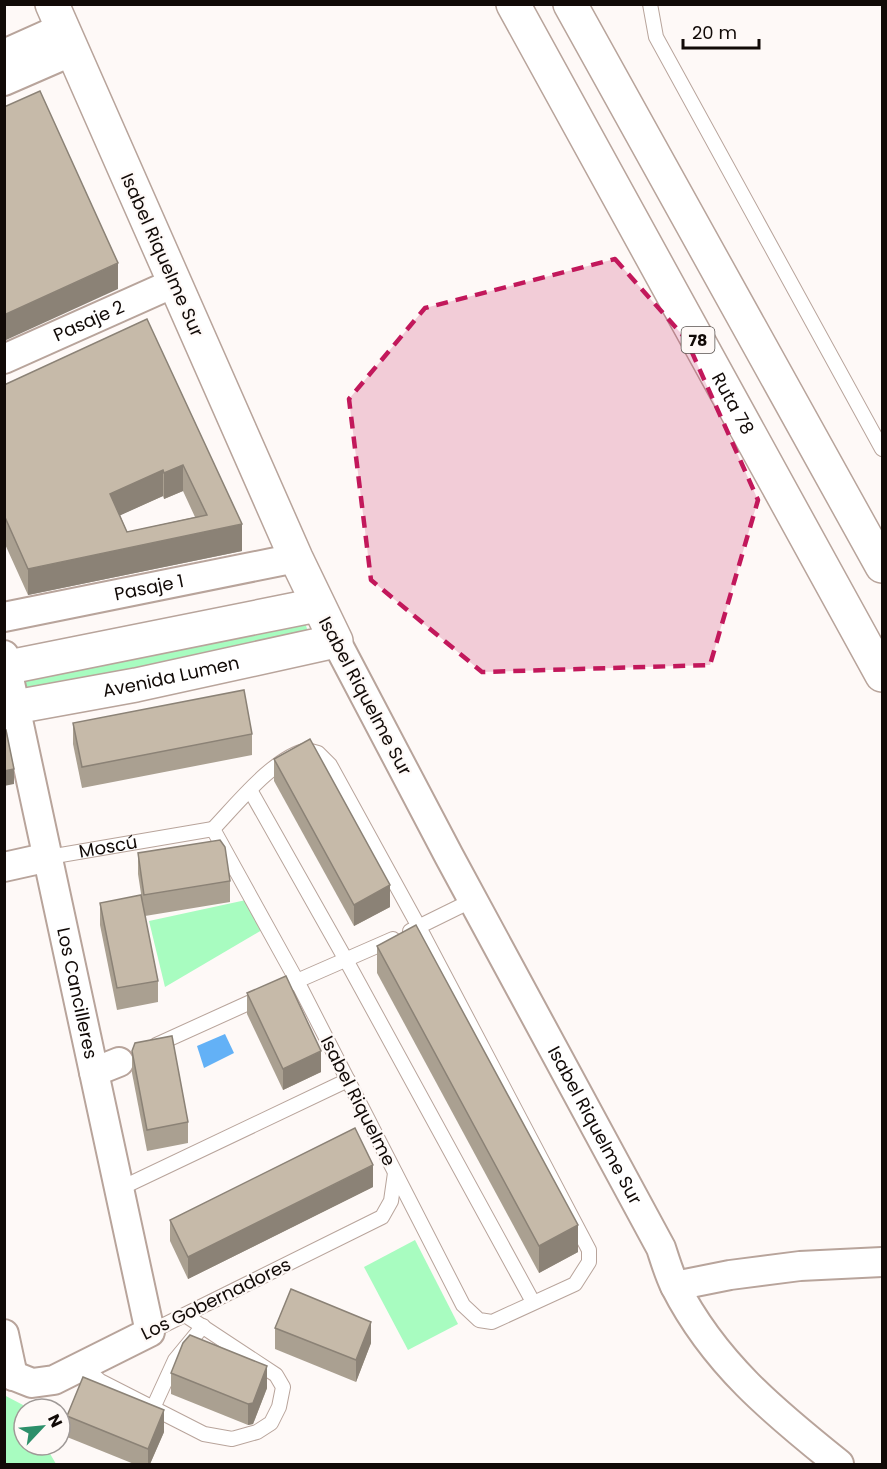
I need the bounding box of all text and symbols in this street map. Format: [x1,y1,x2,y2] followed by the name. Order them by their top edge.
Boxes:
[683,12,760,50] scale bar
[692,20,737,45] text: 20 m
[115,169,210,341] street label: Isabel Riquelme Sur
[49,294,128,347] street label: Pasaje 2
[682,327,714,353] road number: 78
[706,368,760,439] street label: Ruta 78
[112,568,186,606] street label: Pasaje 1
[313,612,418,780] street label: Isabel Riquelme Sur
[100,650,242,703] street label: Avenida Lumen
[77,829,139,864] street label: Moscú
[51,925,104,1061] street label: Los Cancilleres
[315,1031,402,1170] street label: Isabel Riquelme
[542,1041,648,1209] street label: Isabel Riquelme Sur
[137,1251,295,1346] street label: Los Gobernadores
[12,1397,72,1457] north arrow
[42,1410,68,1431] text: N

